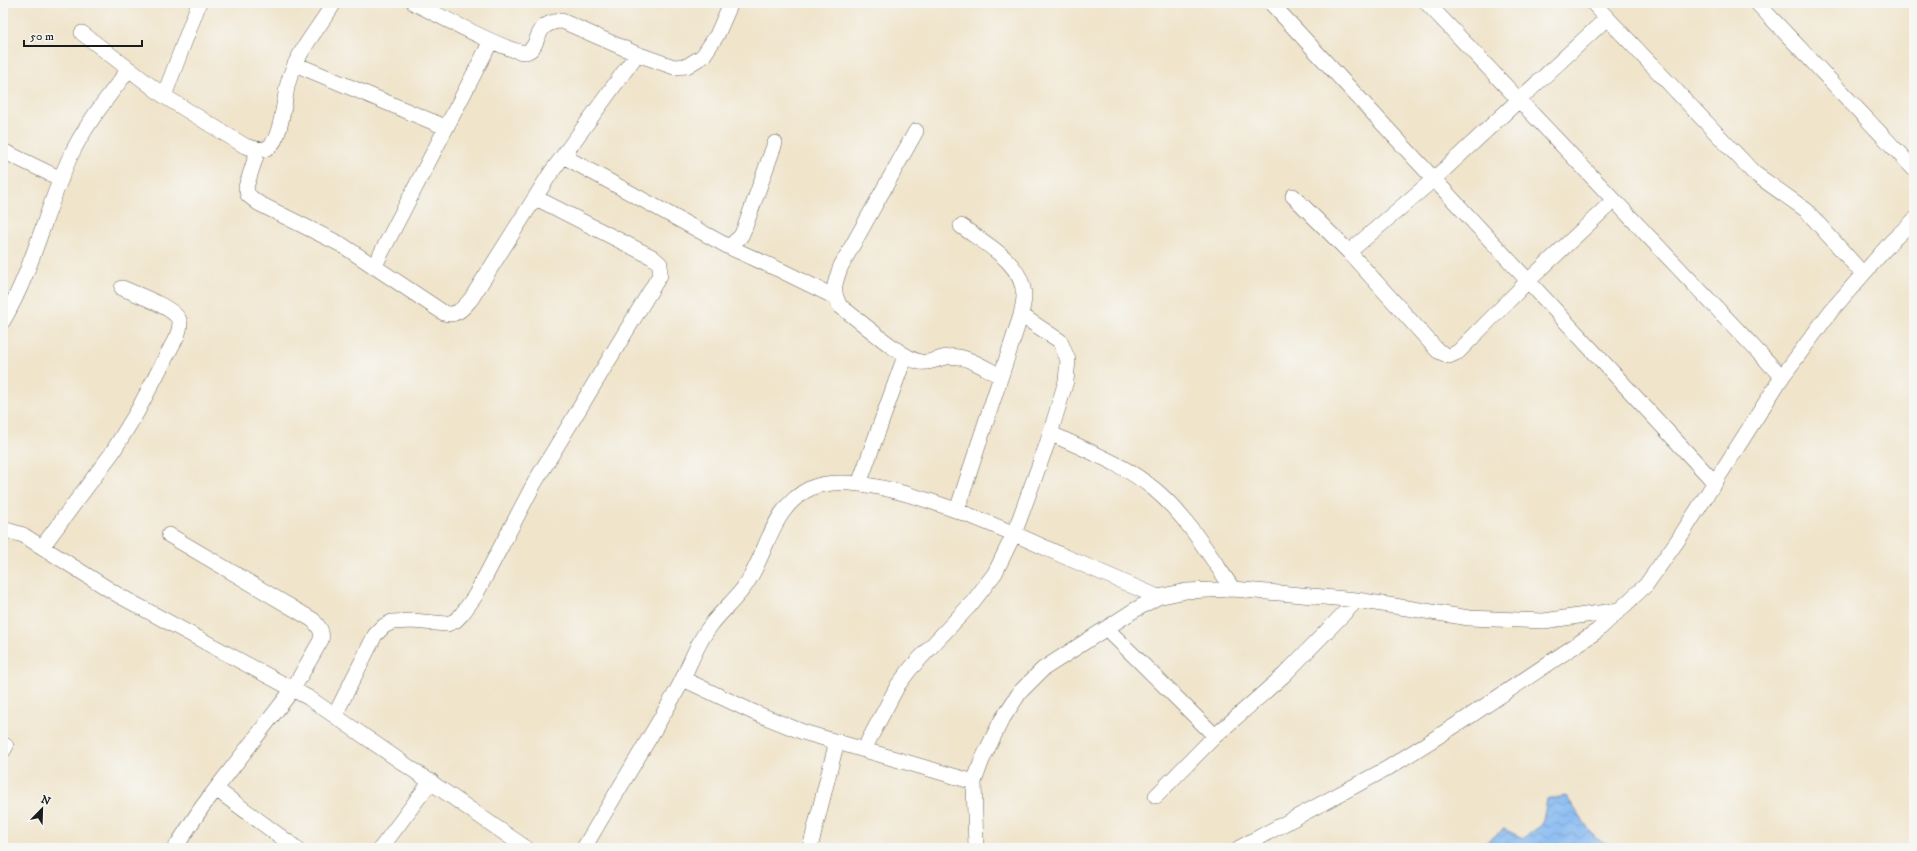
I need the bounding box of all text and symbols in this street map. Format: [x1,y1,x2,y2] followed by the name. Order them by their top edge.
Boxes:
[24,22,142,48] scale bar
[30,29,54,44] text: 50 m
[22,789,62,829] north arrow
[39,793,52,809] text: N

